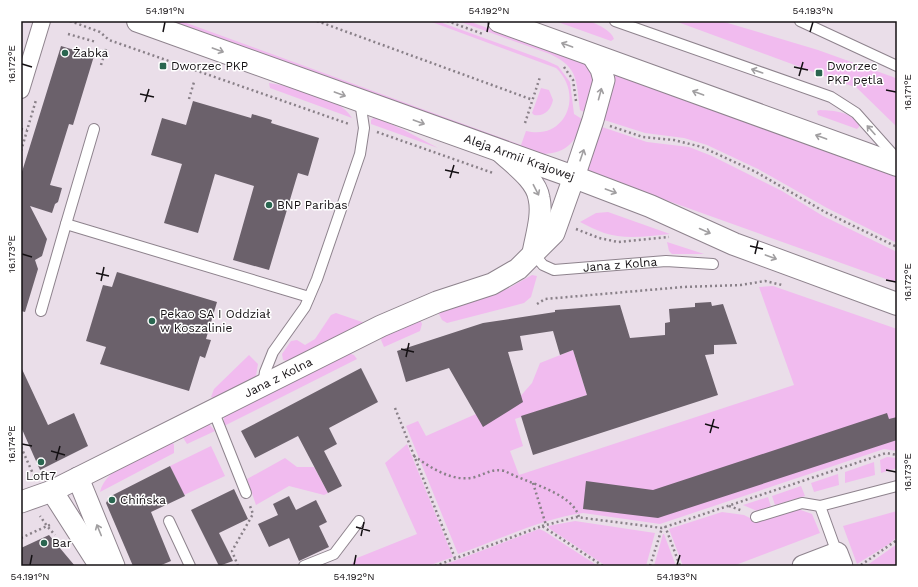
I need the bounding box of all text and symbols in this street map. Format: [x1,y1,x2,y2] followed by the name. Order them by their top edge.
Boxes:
[145,5,185,16] text: 54.191°N
[468,5,510,16] text: 54.192°N
[793,5,833,16] text: 54.193°N
[561,41,573,49] one-way arrow
[6,45,17,83] text: 16.172°E
[73,46,109,60] place label: Żabka
[212,46,224,54] one-way arrow
[60,48,70,58] marker: Żabka
[171,59,248,73] place label: Dworzec PKP
[827,59,883,87] place label: Dworzec PKP pętla
[158,61,168,71] marker: Dworzec PKP
[751,67,764,74] one-way arrow
[814,68,824,78] marker: Dworzec PKP pętla
[902,74,913,110] text: 16.171°E
[597,88,604,101] one-way arrow
[693,89,705,97] one-way arrow
[334,90,346,98] one-way arrow
[412,118,424,126] one-way arrow
[866,125,876,135] one-way arrow
[462,131,576,184] street label: Aleja Armii Krajowej
[815,133,827,141] one-way arrow
[579,148,586,161] one-way arrow
[532,184,540,196] one-way arrow
[604,188,616,196] one-way arrow
[277,198,348,212] place label: BNP Paribas
[264,200,274,210] marker: BNP Paribas
[699,227,711,235] one-way arrow
[6,235,17,273] text: 16.173°E
[764,254,776,262] one-way arrow
[582,255,658,275] street label: Jana z Kolna
[902,263,913,301] text: 16.172°E
[160,307,271,335] place label: Pekao SA I Oddział w Koszalinie
[147,316,157,326] marker: Pekao SA I Oddział w Koszalinie
[242,354,315,400] street label: Jana z Kolna
[6,425,17,463] text: 16.174°E
[902,453,913,491] text: 16.173°E
[36,457,46,467] marker: Loft7
[26,469,56,483] place label: Loft7
[120,493,166,507] place label: Chińska
[107,495,117,505] marker: Chińska
[95,524,103,536] one-way arrow
[52,536,72,550] place label: Bar
[39,538,49,548] marker: Bar
[10,571,50,582] text: 54.191°N
[333,571,375,582] text: 54.192°N
[657,571,697,582] text: 54.193°N

